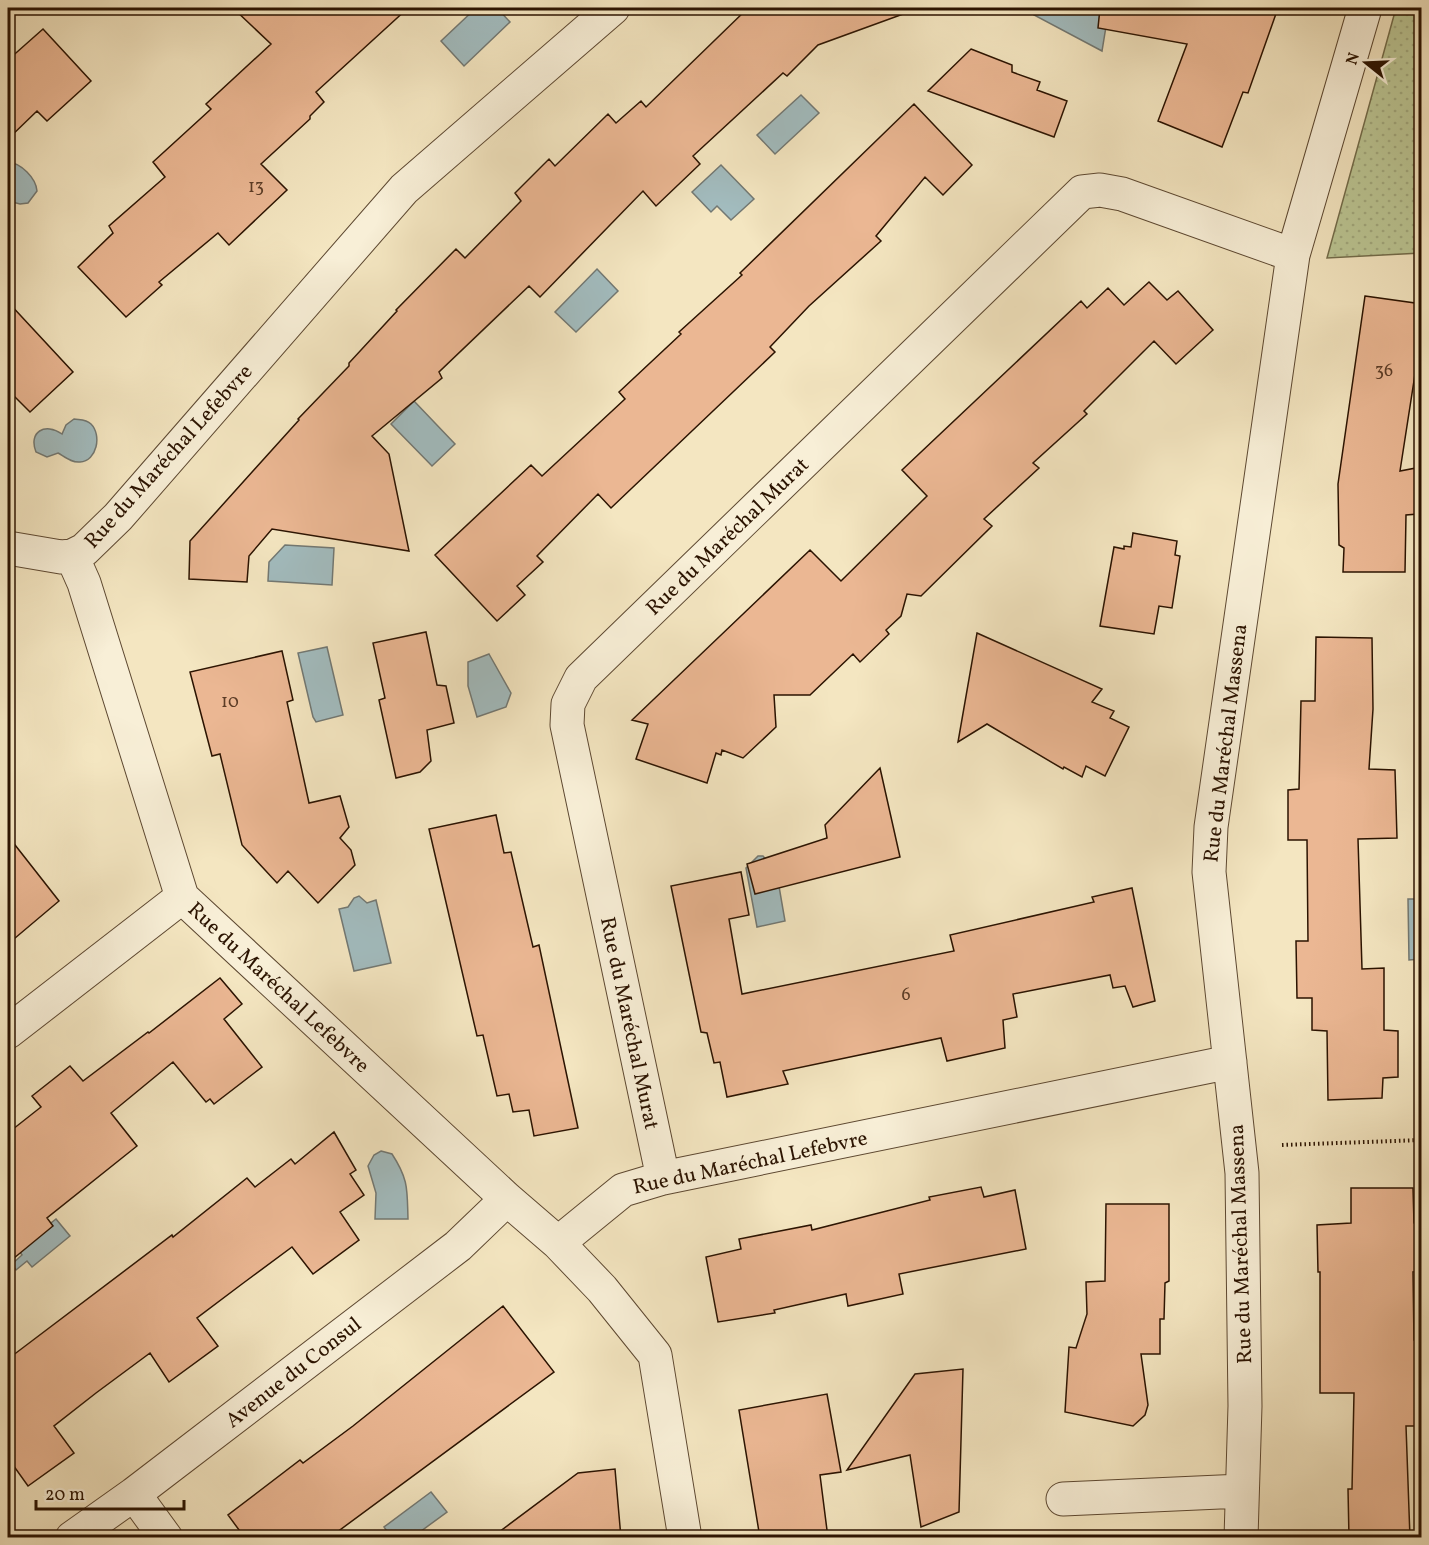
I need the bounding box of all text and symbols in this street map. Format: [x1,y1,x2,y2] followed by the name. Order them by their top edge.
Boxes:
[1336,33,1396,93] north arrow
[1341,50,1366,68] text: N
[248,175,264,200] house number: 13
[78,358,260,556] street label: Rue du Maréchal Lefebvre
[1375,359,1393,384] house number: 36
[640,451,816,623] street label: Rue du Maréchal Murat
[1197,622,1256,864] street label: Rue du Maréchal Massena
[221,690,239,715] house number: 10
[181,896,375,1080] street label: Rue du Maréchal Lefebvre
[592,914,665,1132] street label: Rue du Maréchal Murat
[901,983,911,1008] house number: 6
[1223,1123,1260,1365] street label: Rue du Maréchal Massena
[630,1124,870,1203] street label: Rue du Maréchal Lefebvre
[220,1311,368,1435] street label: Avenue du Consul
[36,1473,184,1511] scale bar
[45,1483,85,1508] text: 20 m

